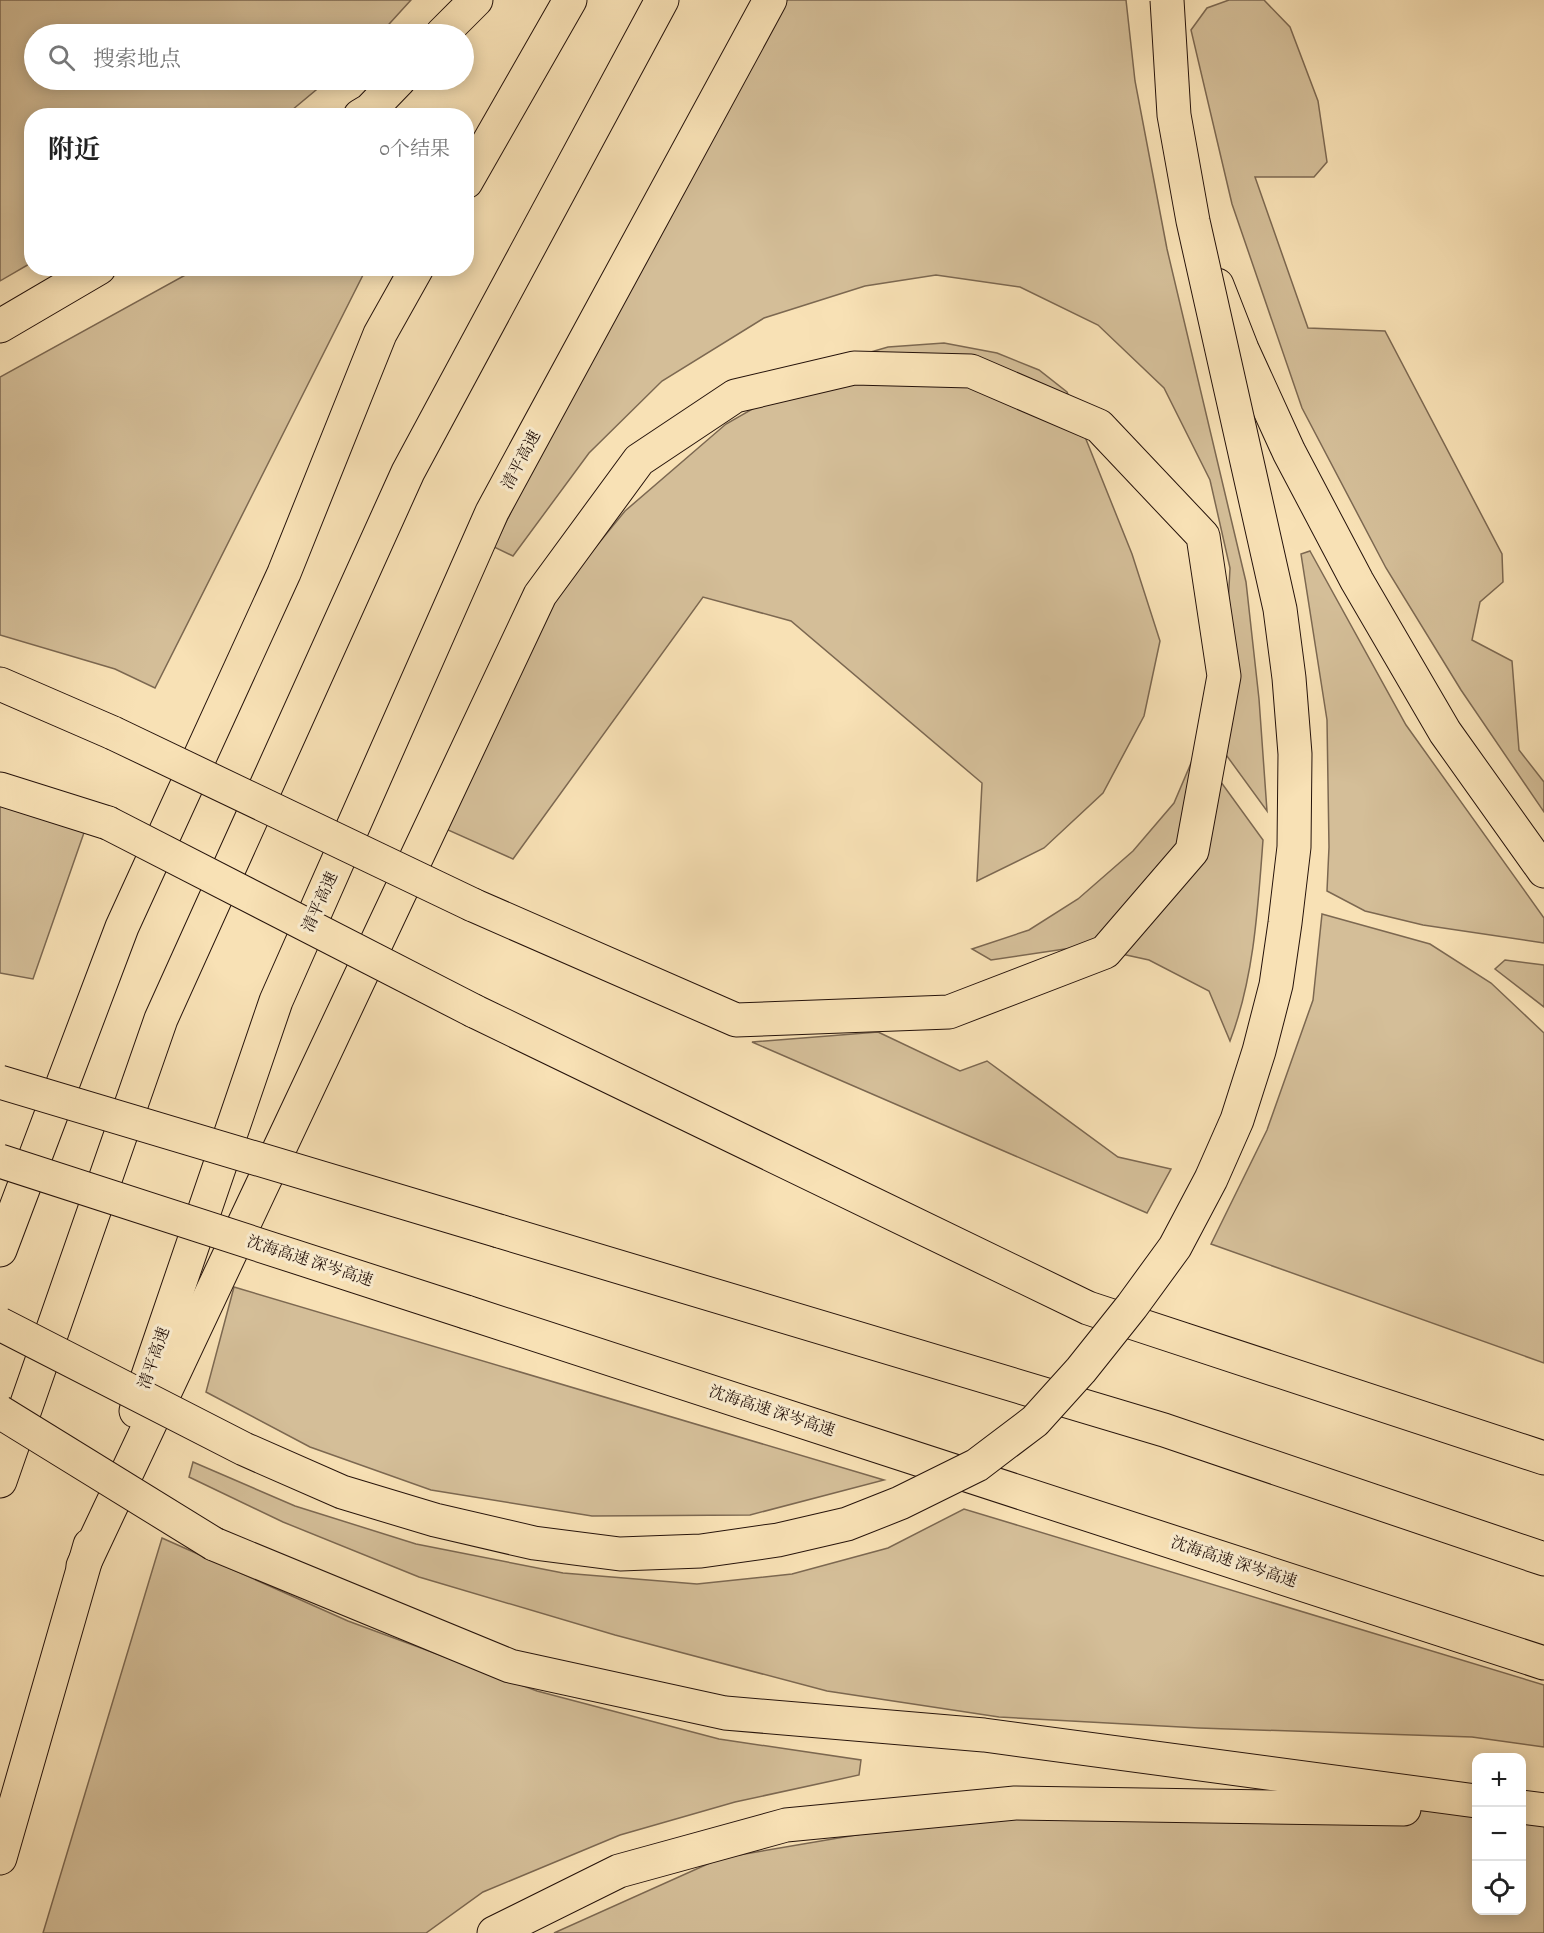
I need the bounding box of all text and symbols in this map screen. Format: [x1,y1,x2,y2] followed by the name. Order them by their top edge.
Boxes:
[24,24,474,90] search box
[45,41,78,74] icon: search
[93,44,181,74] text: 搜索地点
[48,132,100,167] text: 附近
[379,135,450,162] text: 0个结果
[496,427,546,493] street label: 清平高速
[297,868,343,936] street label: 清平高速
[244,1230,376,1292] street label: 沈海高速 深岑高速
[133,1324,175,1392] street label: 清平高速
[706,1380,838,1442] street label: 沈海高速 深岑高速
[1168,1531,1300,1593] street label: 沈海高速 深岑高速
[1472,1753,1526,1915] map controls
[1472,1753,1526,1807] button: +
[1472,1807,1526,1861] button: −
[1472,1861,1526,1915] button: locate

